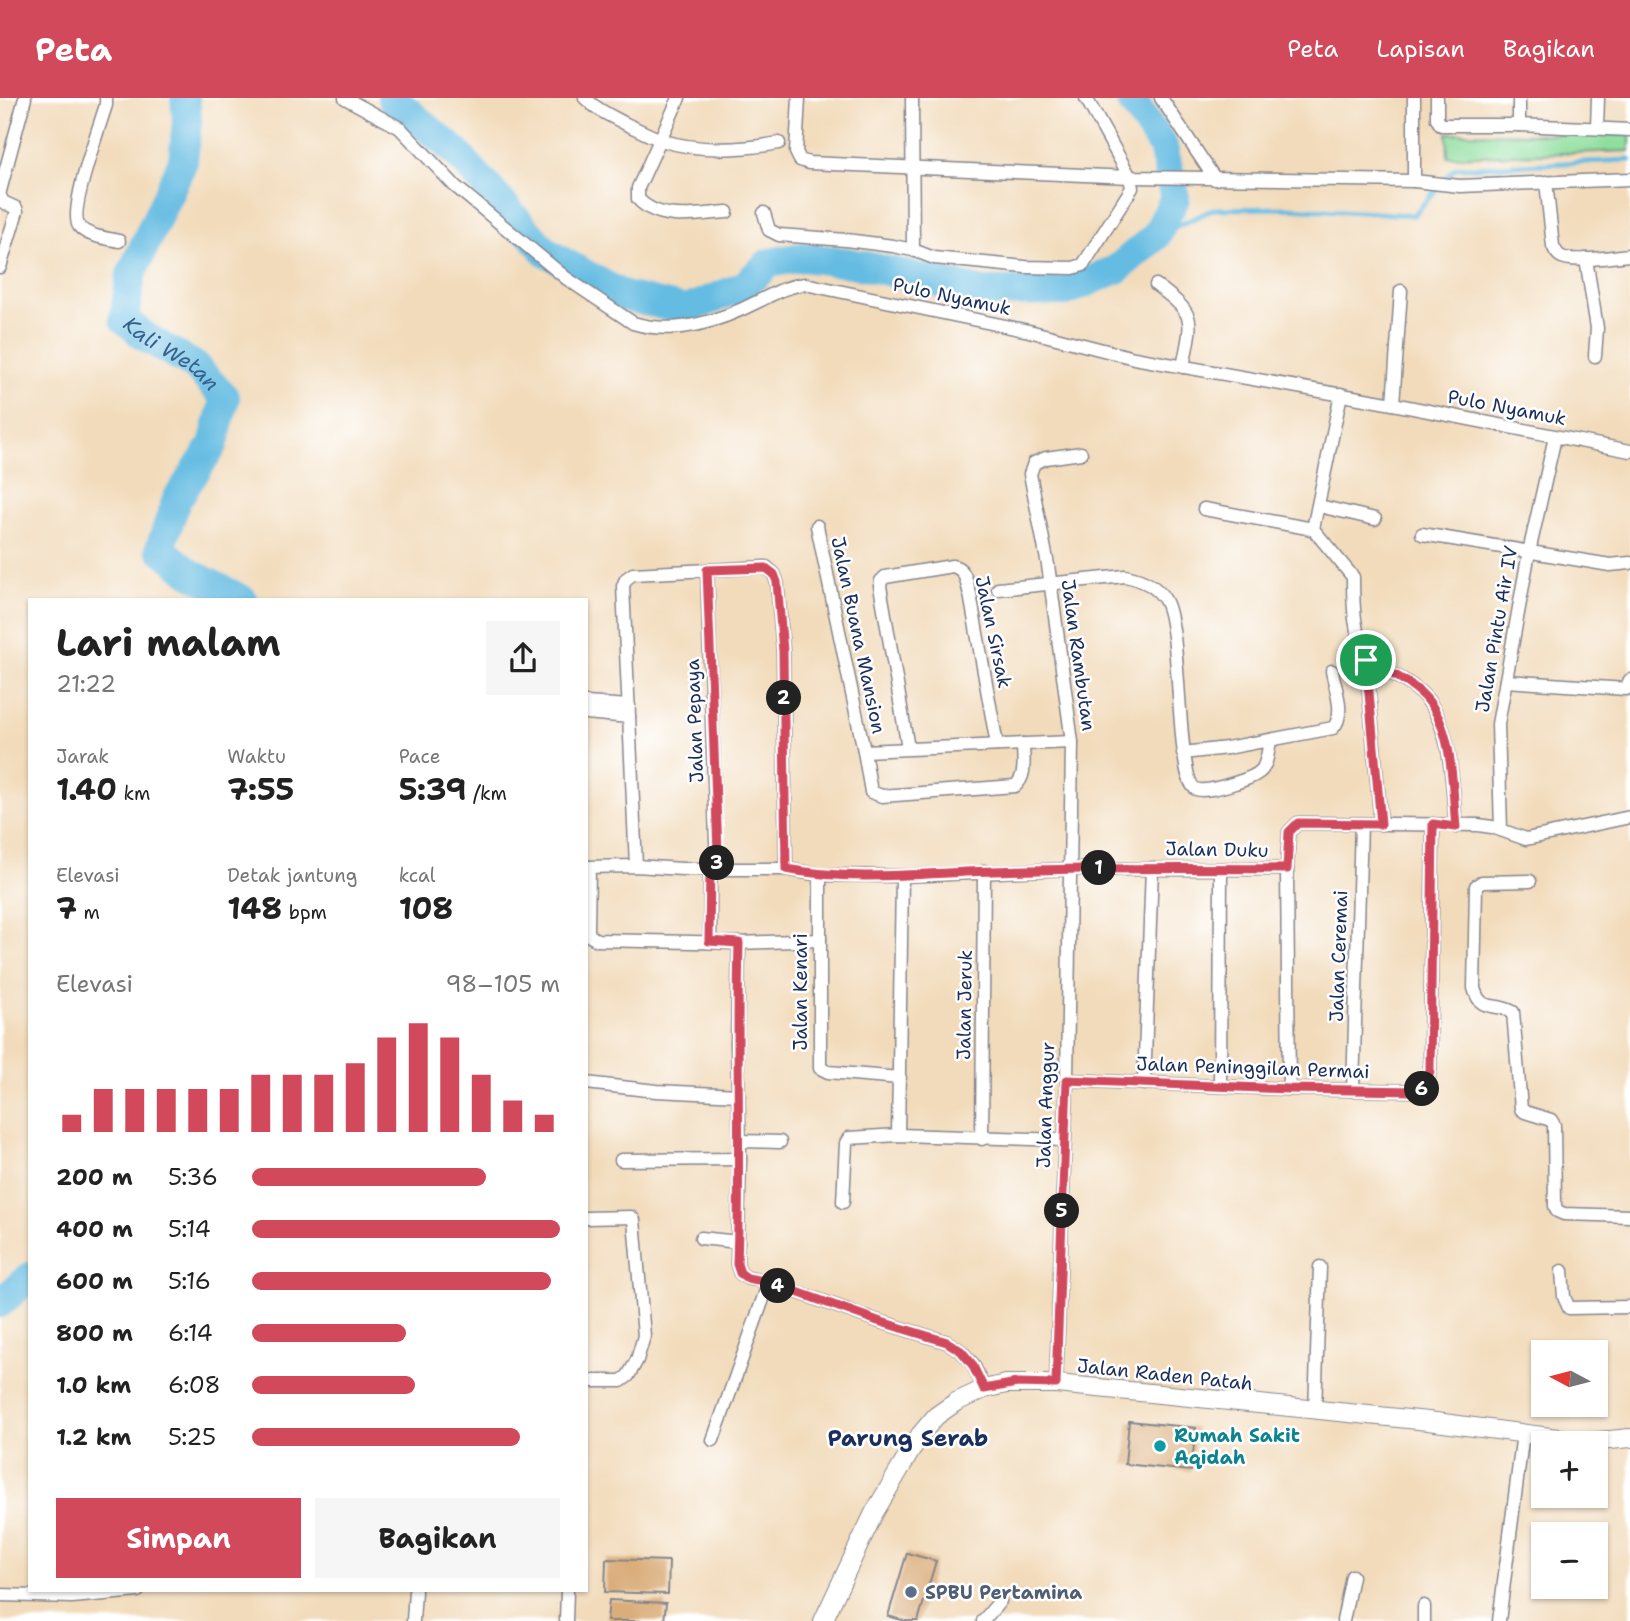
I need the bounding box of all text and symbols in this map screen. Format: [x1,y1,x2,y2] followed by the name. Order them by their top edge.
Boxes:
[35,27,112,72] text: Peta
[1287,33,1338,65] text: Peta
[1376,33,1465,65] text: Lapisan
[1503,33,1595,65] text: Bagikan
[890,272,1013,321] street label: Pulo Nyamuk
[117,310,225,397] water label: Kali Wetan
[1445,384,1568,431] street label: Pulo Nyamuk
[825,534,892,736] street label: Jalan Buana Mansion
[1470,544,1523,714] street label: Jalan Pintu Air IV
[969,574,1018,691] street label: Jalan Sirsak
[1055,578,1102,732] street label: Jalan Rambutan
[56,617,281,668] text: Lari malam
[486,621,560,695] button: share
[1336,630,1396,690] pin
[1347,641,1385,679] icon: arrive
[680,658,709,784] street label: Jalan Pepaya
[56,669,116,699] text: 21:22
[766,680,802,716] pin: 2
[777,685,790,710] text: 2
[56,744,109,769] text: Jarak
[227,744,286,769] text: Waktu
[399,744,440,769] text: Pace
[56,769,117,810] text: 1.40
[227,769,294,810] text: 7:55
[399,769,467,810] text: 5:39
[117,781,150,806] text: km
[467,781,507,806] text: /km
[1165,836,1269,863] street label: Jalan Duku
[700,846,734,880] pin: 3
[710,850,723,875] text: 3
[1082,850,1116,886] pin: 1
[1094,855,1103,880] text: 1
[56,863,120,888] text: Elevasi
[227,863,357,888] text: Detak jantung
[399,863,436,888] text: kcal
[56,888,77,929] text: 7
[227,888,282,929] text: 148
[399,888,453,929] text: 108
[1324,890,1353,1022] street label: Jalan Ceremai
[77,900,100,925] text: m
[282,900,327,925] text: bpm
[788,933,813,1051] street label: Jalan Kenari
[951,950,978,1060] street label: Jalan Jeruk
[56,969,133,999] text: Elevasi
[445,969,560,999] text: 98–105 m
[1031,1041,1060,1169] street label: Jalan Anggur
[1136,1051,1370,1084] street label: Jalan Peninggilan Permai
[1404,1072,1440,1107] pin: 6
[1415,1076,1428,1101] text: 6
[56,1162,133,1192] text: 200 m
[168,1162,218,1192] text: 5:36
[1044,1194,1080,1228] pin: 5
[1056,1198,1067,1223] text: 5
[56,1214,133,1244] text: 400 m
[168,1214,211,1244] text: 5:14
[56,1266,133,1296] text: 600 m
[168,1266,211,1296] text: 5:16
[760,1268,796,1304] pin: 4
[771,1273,784,1298] text: 4
[56,1318,133,1348] text: 800 m
[168,1318,213,1348] text: 6:14
[1531,1340,1608,1418] north arrow
[1531,1340,1608,1599] map controls
[1076,1353,1254,1396] street label: Jalan Raden Patah
[56,1370,131,1400] text: 1.0 km
[168,1370,221,1400] text: 6:08
[56,1422,132,1452] text: 1.2 km
[168,1422,216,1452] text: 5:25
[828,1423,988,1453] district label: Parung Serab
[1174,1423,1300,1470] place label: Rumah Sakit Aqidah
[1531,1431,1608,1508] button: +
[1152,1438,1168,1454] marker: Rumah Sakit Aqidah
[56,1498,301,1578] button: Simpan
[315,1498,560,1578] button: Bagikan
[1531,1522,1608,1599] button: −
[925,1580,1082,1605] place label: SPBU Pertamina
[903,1584,919,1600] marker: SPBU Pertamina

